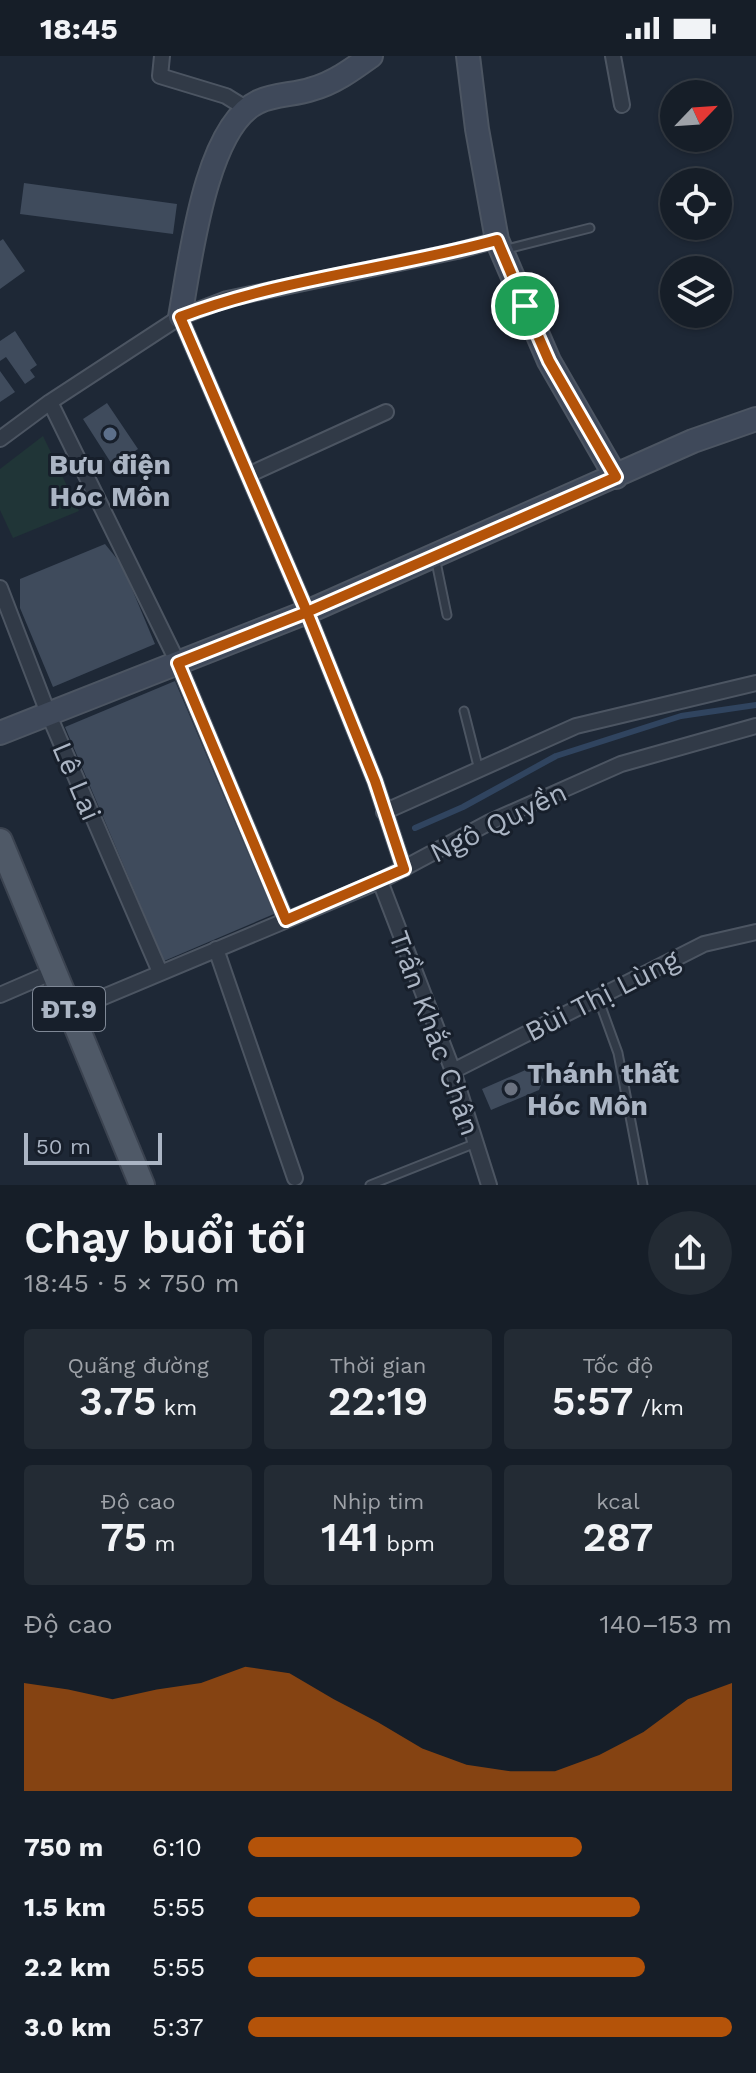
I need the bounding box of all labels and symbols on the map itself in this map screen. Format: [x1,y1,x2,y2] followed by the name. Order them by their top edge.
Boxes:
[660,80,732,152] north arrow
[491,272,559,340] pin
[101,425,119,443] marker: Bưu điện Hóc Môn
[49,448,171,513] place label: Bưu điện Hóc Môn
[45,737,108,825] street label: Lê Lai
[425,775,572,870] street label: Ngô Quyền
[382,926,487,1140] street label: Trần Khắc Chân
[520,942,685,1048] street label: Bùi Thị Lùng
[33,987,105,1031] road number: ĐT.9
[527,1057,679,1122] place label: Thánh thất Hóc Môn
[502,1080,520,1098] marker: Thánh thất Hóc Môn
[24,1129,162,1165] scale bar

